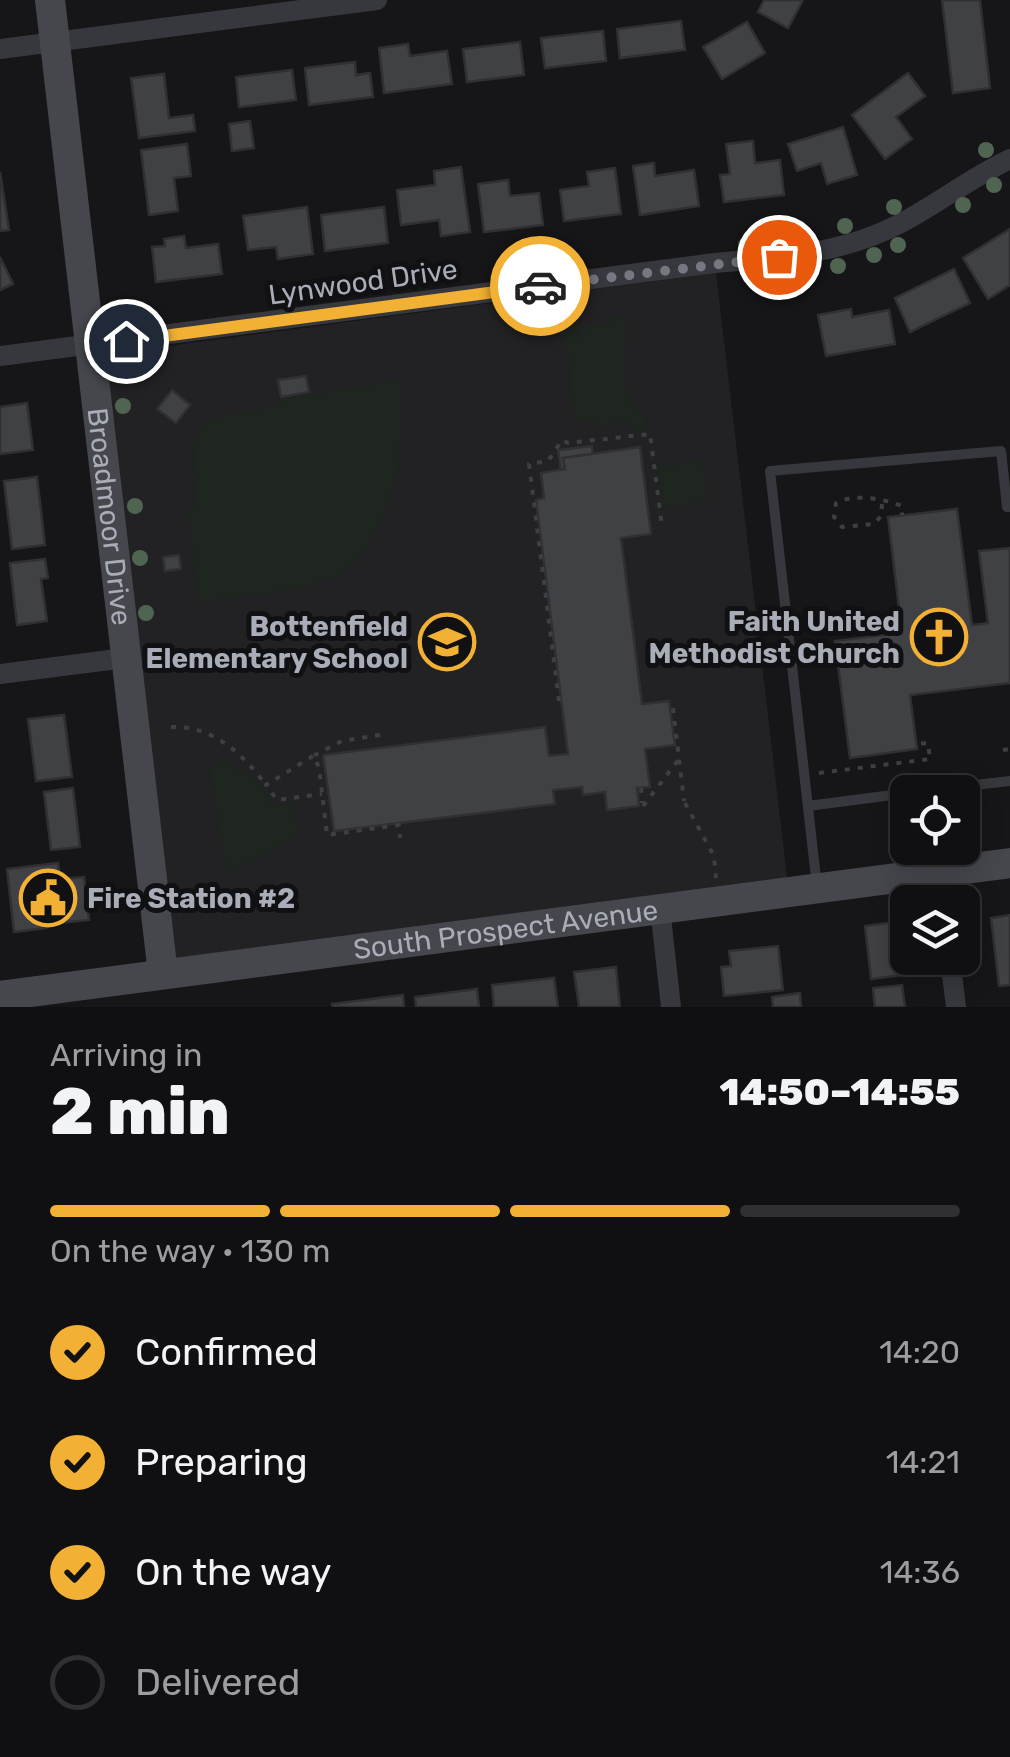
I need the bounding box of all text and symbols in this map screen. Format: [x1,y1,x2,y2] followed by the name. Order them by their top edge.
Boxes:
[737,215,822,300] pin
[752,230,807,285] icon: bag
[490,236,590,336] courier
[266,252,460,312] street label: Lynwood Drive
[513,259,568,314] icon: car
[84,299,169,384] pin
[99,314,154,369] icon: home
[81,406,139,627] street label: Broadmoor Drive
[649,605,900,670] place label: Faith United Methodist Church
[909,607,969,667] church icon: Faith United Methodist Church
[146,610,408,675] place label: Bottenfield Elementary School
[417,612,477,672] school or university icon: Bottenfield Elementary School
[890,775,980,975] map controls
[890,775,980,865] button: locate
[18,868,78,928] public building icon: Fire Station #2
[87,882,295,915] place label: Fire Station #2
[890,885,980,975] button: layers
[351,893,660,966] street label: South Prospect Avenue
[50,1036,202,1074] text: Arriving in
[719,1069,960,1115] text: 14:50–14:55
[50,1073,230,1150] text: 2 min
[50,1232,330,1270] text: On the way · 130 m
[50,1325,105,1380] icon: check
[135,1329,318,1375] text: Confirmed
[879,1333,960,1371] text: 14:20
[50,1435,105,1490] icon: check
[135,1439,308,1485] text: Preparing
[886,1443,960,1481] text: 14:21
[50,1545,105,1600] icon: check
[135,1549,331,1595] text: On the way
[880,1553,960,1591] text: 14:36
[135,1659,300,1705] text: Delivered

